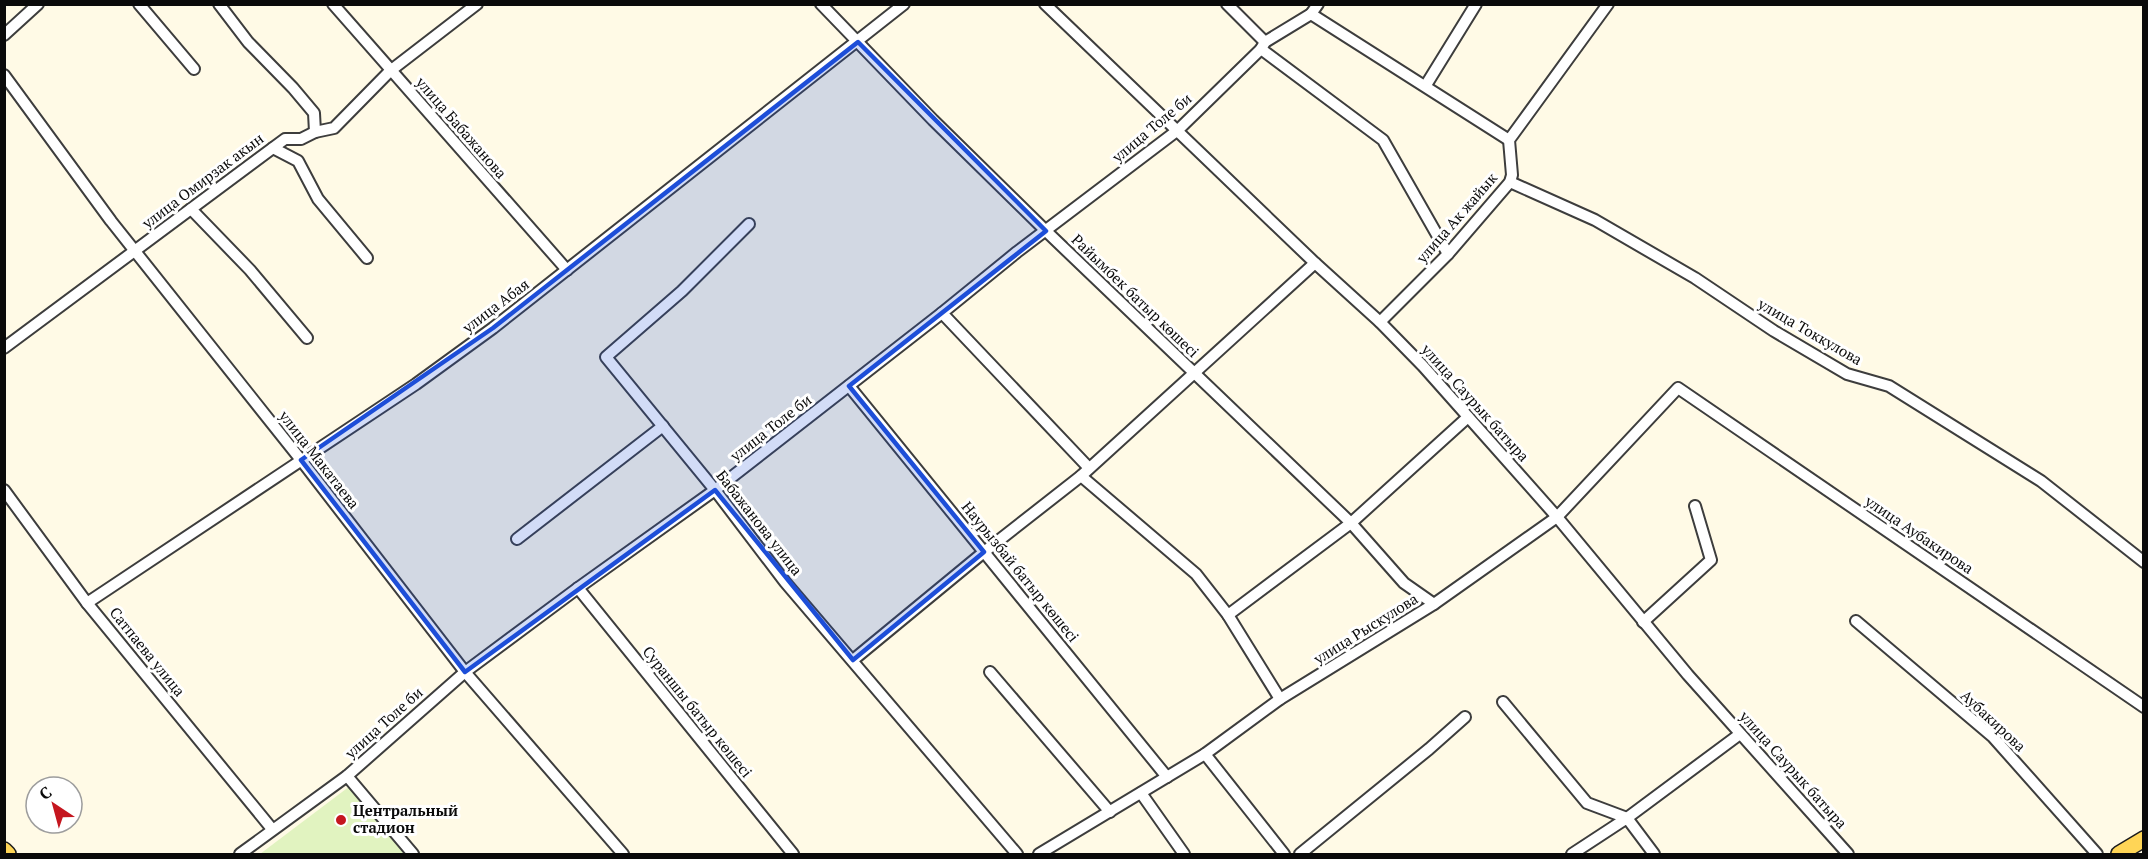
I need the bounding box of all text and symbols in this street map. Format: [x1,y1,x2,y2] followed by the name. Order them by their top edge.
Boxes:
[411,71,512,183] street label: улица Бабажанова
[1107,88,1195,167] street label: улица Толе би
[137,128,267,233] street label: улица Омирзак акын
[1411,167,1502,268] street label: улица Ак жайык
[1068,229,1204,361] street label: Райымбек батыр көшесі
[457,274,533,337] street label: улица Абая
[1754,293,1867,369] street label: улица Токкулова
[1417,339,1534,466] street label: улица Саурык батыра
[725,389,815,466] street label: улица Толе би
[275,405,365,513] street label: улица Макатаева
[712,466,808,580] street label: Бабажанова улица
[1861,490,1978,578] street label: улица Аубакирова
[958,497,1084,646] street label: Наурызбай батыр көшесі
[1309,588,1422,669] street label: улица Рыскулова
[106,603,190,701] street label: Сатпаева улица
[639,642,757,781] street label: Сураншы батыр көшесі
[340,682,426,763] street label: улица Толе би
[1957,685,2031,756] street label: Аубакирова
[1735,706,1852,833] street label: улица Саурык батыра
[24,775,84,835] north arrow
[34,781,56,805] text: С
[353,800,458,837] place label: Центральный стадион
[334,813,348,827] marker: Центральный стадион

